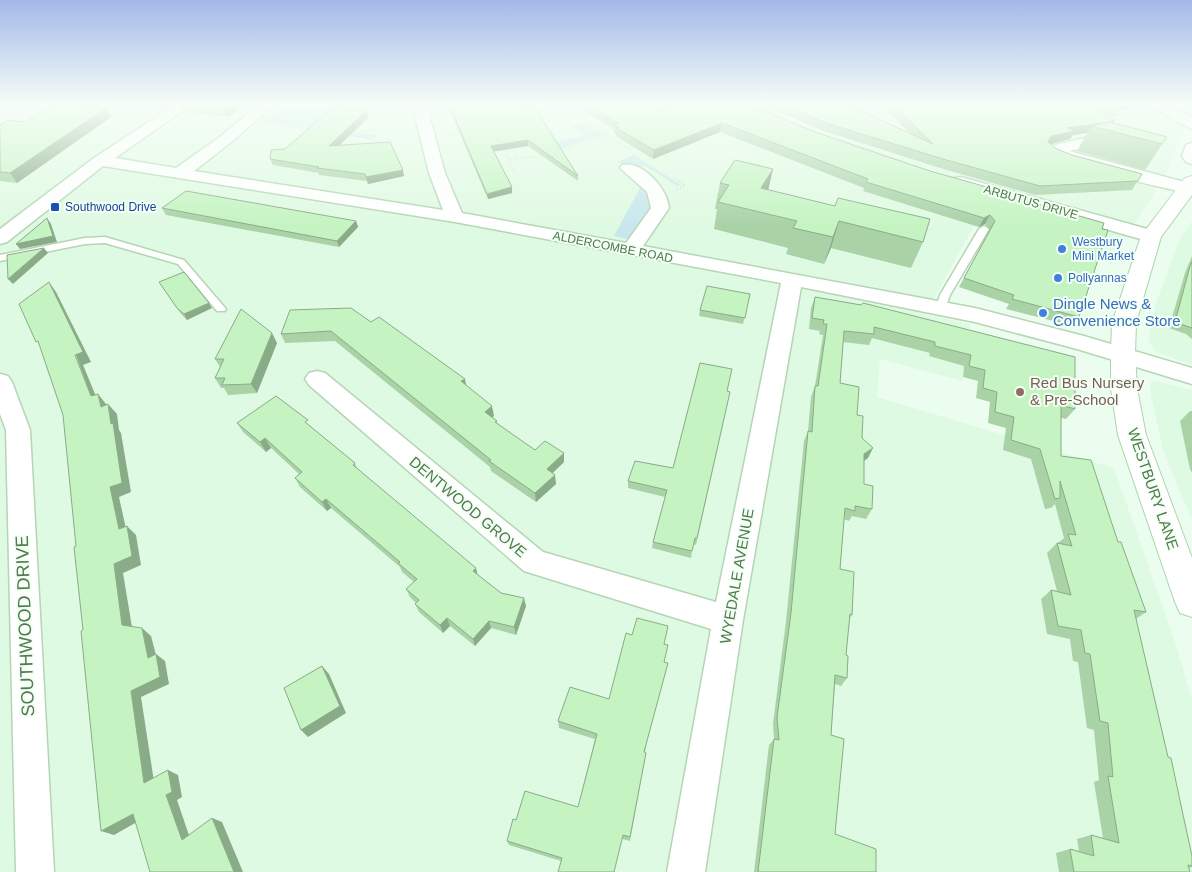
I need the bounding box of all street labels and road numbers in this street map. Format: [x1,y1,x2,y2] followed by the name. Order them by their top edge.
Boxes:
[982,182,1080,222] street label: ARBUTUS DRIVE
[552,228,675,266] street label: ALDERCOMBE ROAD
[1125,426,1182,552] street label: WESTBURY LANE
[406,453,530,561] street label: DENTWOOD GROVE
[716,507,757,645] street label: WYEDALE AVENUE
[12,535,38,717] street label: SOUTHWOOD DRIVE

